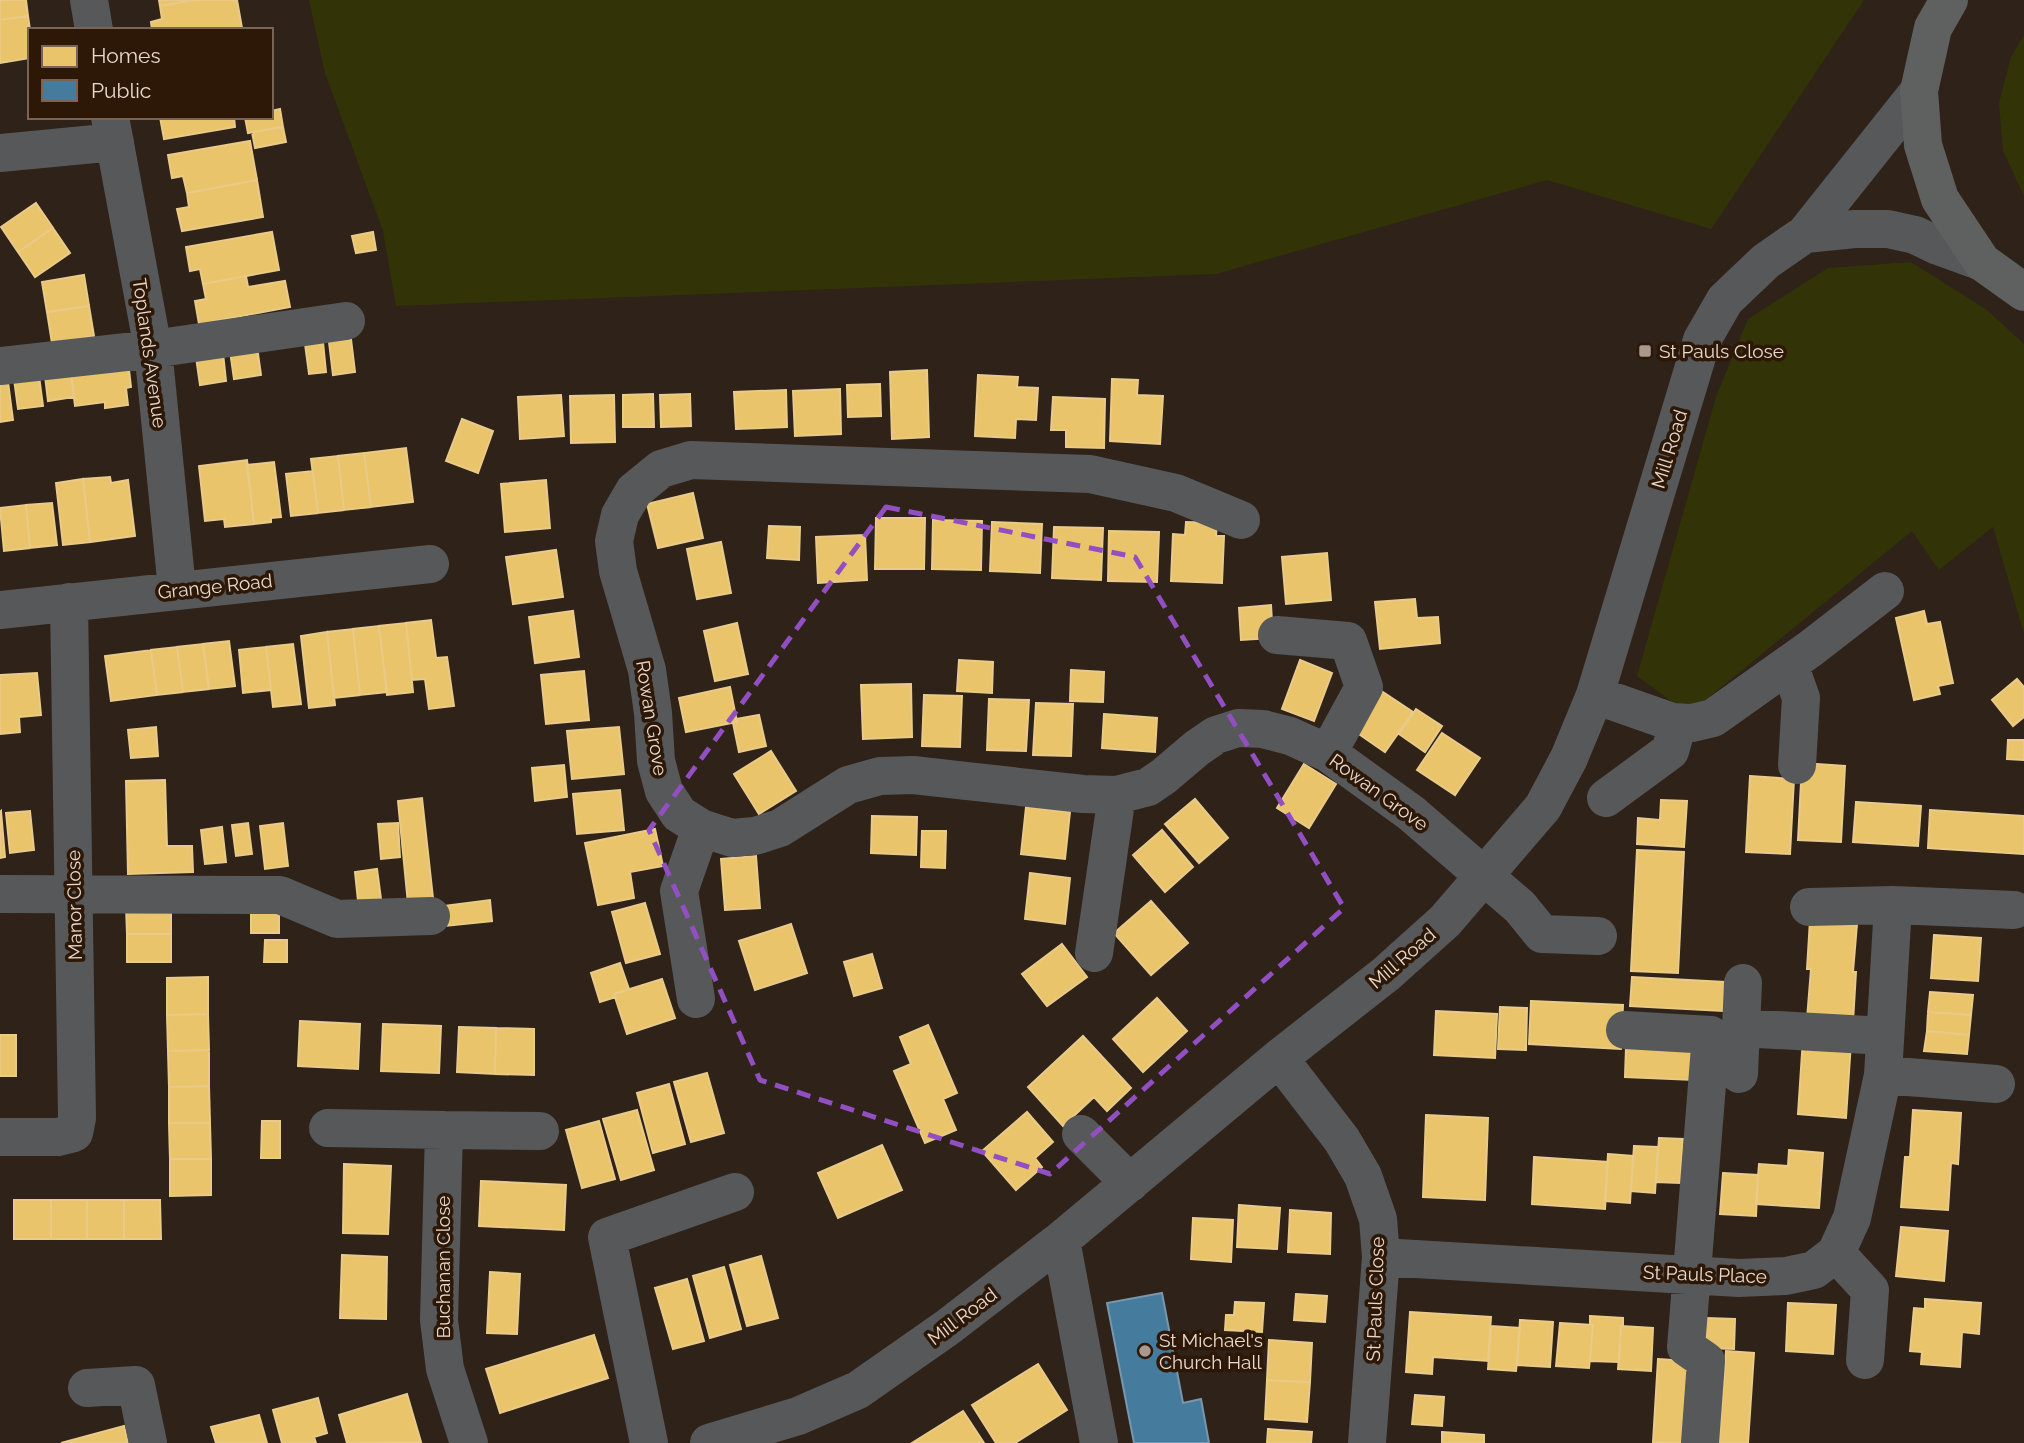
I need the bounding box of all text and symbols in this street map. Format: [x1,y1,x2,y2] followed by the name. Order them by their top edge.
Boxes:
[28,28,273,119] legend
[91,43,161,68] text: Homes
[91,78,151,103] text: Public
[129,277,171,429] street label: Toplands Avenue
[1659,340,1784,362] place label: St Pauls Close
[1637,343,1653,359] marker: St Pauls Close
[1647,407,1691,491] street label: Mill Road
[157,569,273,603] street label: Grange Road
[632,659,672,777] street label: Rowan Grove
[1325,749,1433,835] street label: Rowan Grove
[62,850,86,960] street label: Manor Close
[1364,923,1440,993] street label: Mill Road
[432,1196,454,1339] street label: Buchanan Close
[1362,1236,1388,1362] street label: St Pauls Close
[1643,1261,1767,1287] street label: St Pauls Place
[923,1283,1001,1349] street label: Mill Road
[1159,1329,1263,1373] place label: St Michael's Church Hall
[1137,1343,1153,1359] marker: St Michael's Church Hall

